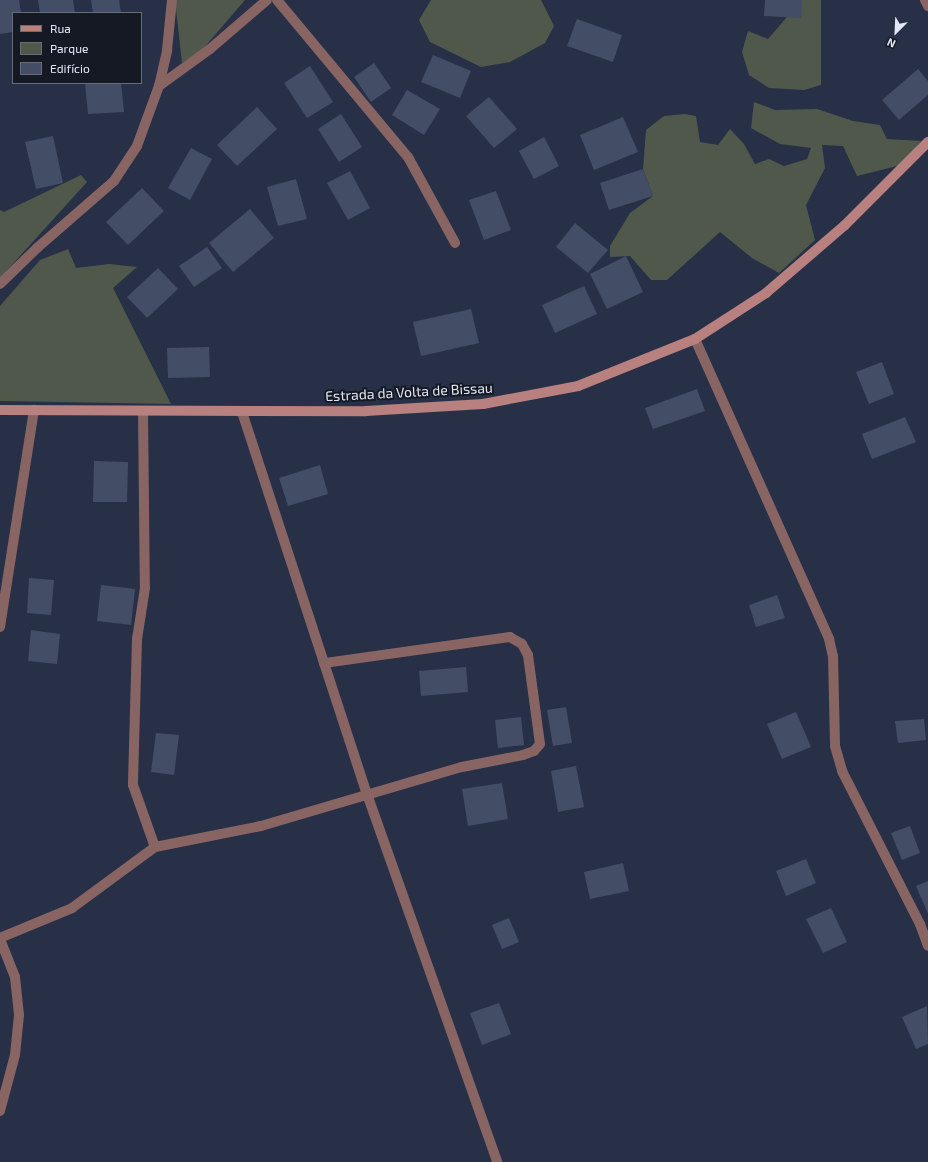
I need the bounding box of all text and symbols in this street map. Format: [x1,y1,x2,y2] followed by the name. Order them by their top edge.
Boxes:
[12,12,142,84] legend
[876,12,916,52] north arrow
[50,21,71,35] text: Rua
[885,36,897,51] text: N
[50,41,88,55] text: Parque
[50,61,90,75] text: Edifício
[325,379,493,405] street label: Estrada da Volta de Bissau

